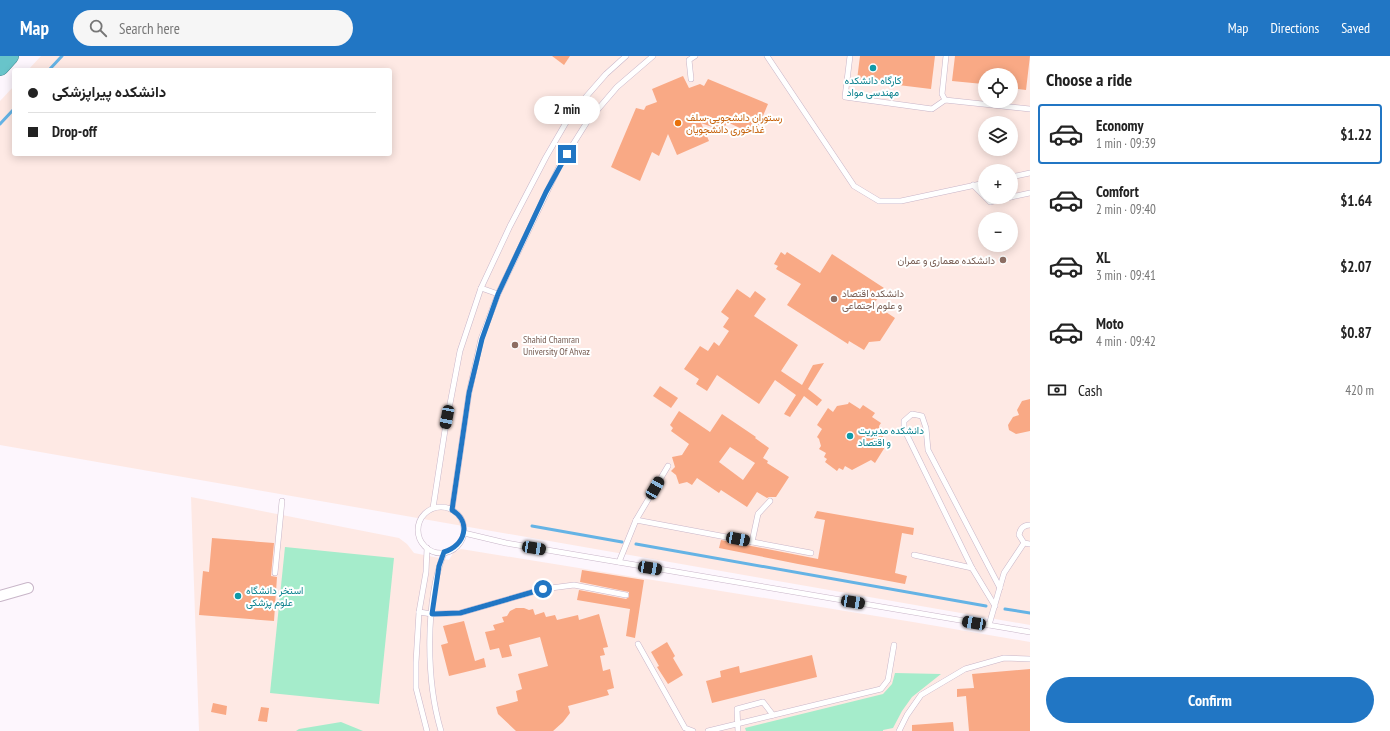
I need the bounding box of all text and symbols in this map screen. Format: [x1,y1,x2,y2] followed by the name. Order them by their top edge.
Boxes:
[73,10,353,46] search box
[20,16,49,40] text: Map
[87,17,109,39] icon: search
[119,19,180,38] text: Search here
[1228,19,1248,37] text: Map
[1270,19,1319,37] text: Directions
[1341,19,1370,37] text: Saved
[868,63,878,73] marker: کارگاه دانشکده مهندسی مواد
[978,68,1018,252] map controls
[978,68,1018,108] button: locate
[1046,68,1132,91] text: Choose a ride
[845,74,902,99] place label: کارگاه دانشکده مهندسی مواد
[52,82,166,101] text: دانشکده پیراپزشکی
[534,96,600,124] callout: 2 min
[554,101,580,118] text: 2 min
[686,111,782,136] place label: رستوران دانشجویی-سلف غذاخوری دانشجویان
[978,116,1018,156] button: layers
[1048,116,1084,152] icon: car
[1096,116,1144,135] text: Economy
[673,118,683,128] marker: رستوران دانشجویی-سلف غذاخوری دانشجویان
[52,122,97,141] text: Drop-off
[1340,125,1372,144] text: $1.22
[1096,135,1156,152] text: 1 min · 09:39
[558,145,576,163] route end
[978,164,1018,204] button: +
[1048,182,1084,218] icon: car
[1096,182,1139,201] text: Comfort
[1340,191,1372,210] text: $1.64
[1096,201,1156,218] text: 2 min · 09:40
[978,212,1018,252] button: −
[1048,248,1084,284] icon: car
[1096,248,1110,267] text: XL
[898,254,995,267] place label: دانشکده معماری و عمران
[998,255,1008,265] marker: دانشکده معماری و عمران
[1340,257,1372,276] text: $2.07
[1096,267,1156,284] text: 3 min · 09:41
[842,287,904,312] place label: دانشکده اقتصاد و علوم اجتماعی
[829,294,839,304] marker: دانشکده اقتصاد و علوم اجتماعی
[1048,314,1084,350] icon: car
[1096,314,1124,333] text: Moto
[1340,323,1372,342] text: $0.87
[523,333,590,358] place label: Shahid Chamran University Of Ahvaz
[1096,333,1156,350] text: 4 min · 09:42
[510,340,520,350] marker: Shahid Chamran University Of Ahvaz
[1046,379,1068,401] icon: cash
[1078,381,1102,400] text: Cash
[1345,382,1374,399] text: 420 m
[439,404,455,430] car
[858,424,924,449] place label: دانشکده مدیریت و اقتصاد
[845,431,855,441] marker: دانشکده مدیریت و اقتصاد
[644,475,666,501] car
[725,531,751,547] car
[521,540,547,556] car
[637,560,663,576] car
[534,580,552,598] route start
[246,584,303,610] place label: استخر دانشگاه علوم پزشکی
[233,591,243,601] marker: استخر دانشگاه علوم پزشکی
[840,594,866,610] car
[961,615,987,631] car
[1046,677,1374,723] button: Confirm

